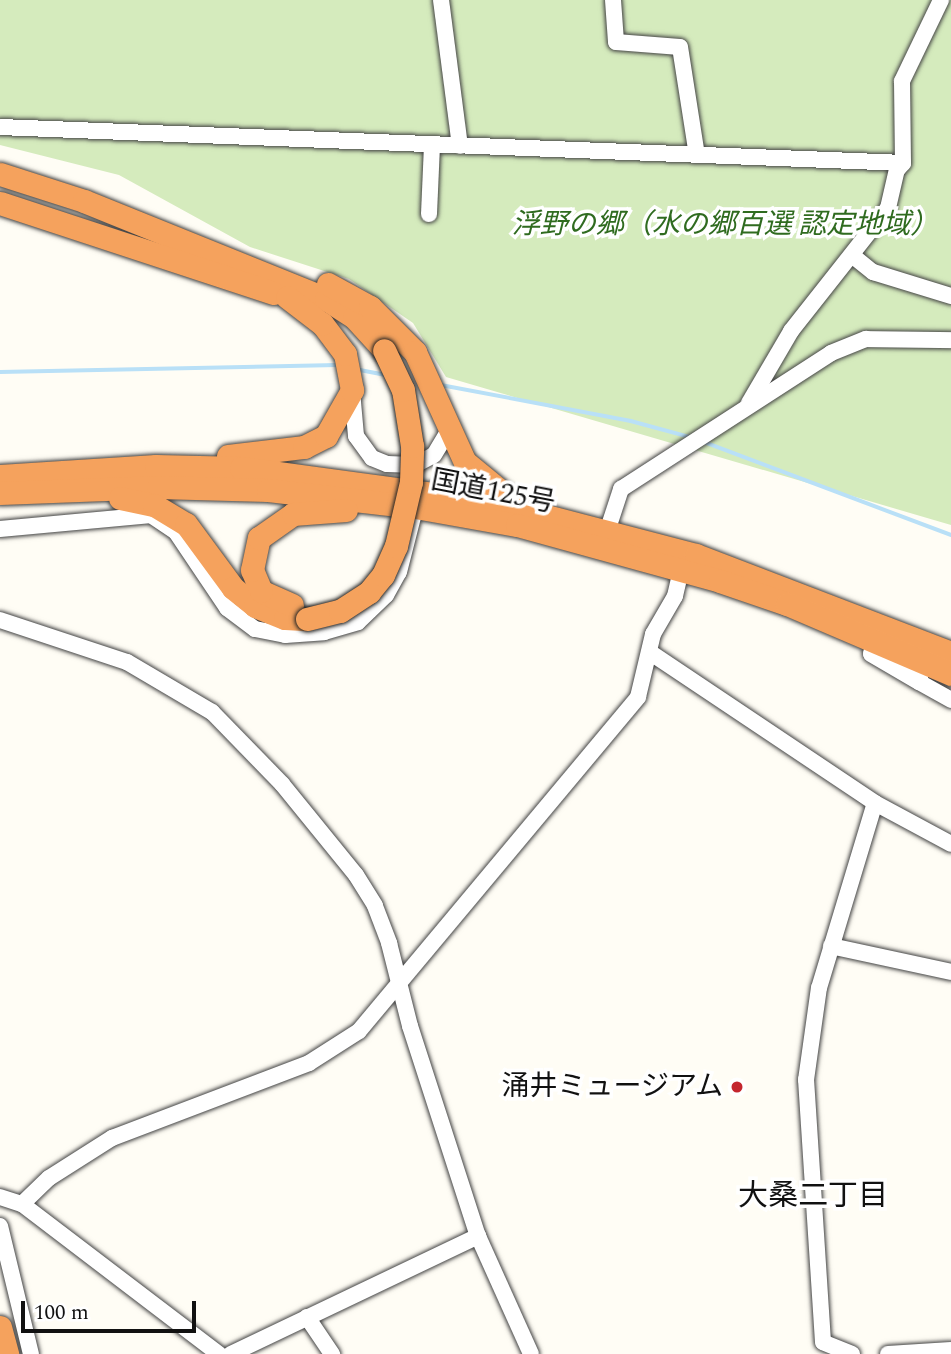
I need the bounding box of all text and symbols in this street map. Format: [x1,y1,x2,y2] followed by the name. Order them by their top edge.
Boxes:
[512,208,938,242] park label: 浮野の郷（水の郷百選 認定地域）
[428,463,558,521] street label: 国道125号
[499,1070,723,1104] place label: 涌井ミュージアム
[729,1079,745,1095] marker: 涌井ミュージアム
[738,1178,888,1214] district label: 大桑二丁目
[24,1288,200,1332] scale bar
[34,1297,89,1329] text: 100 m

